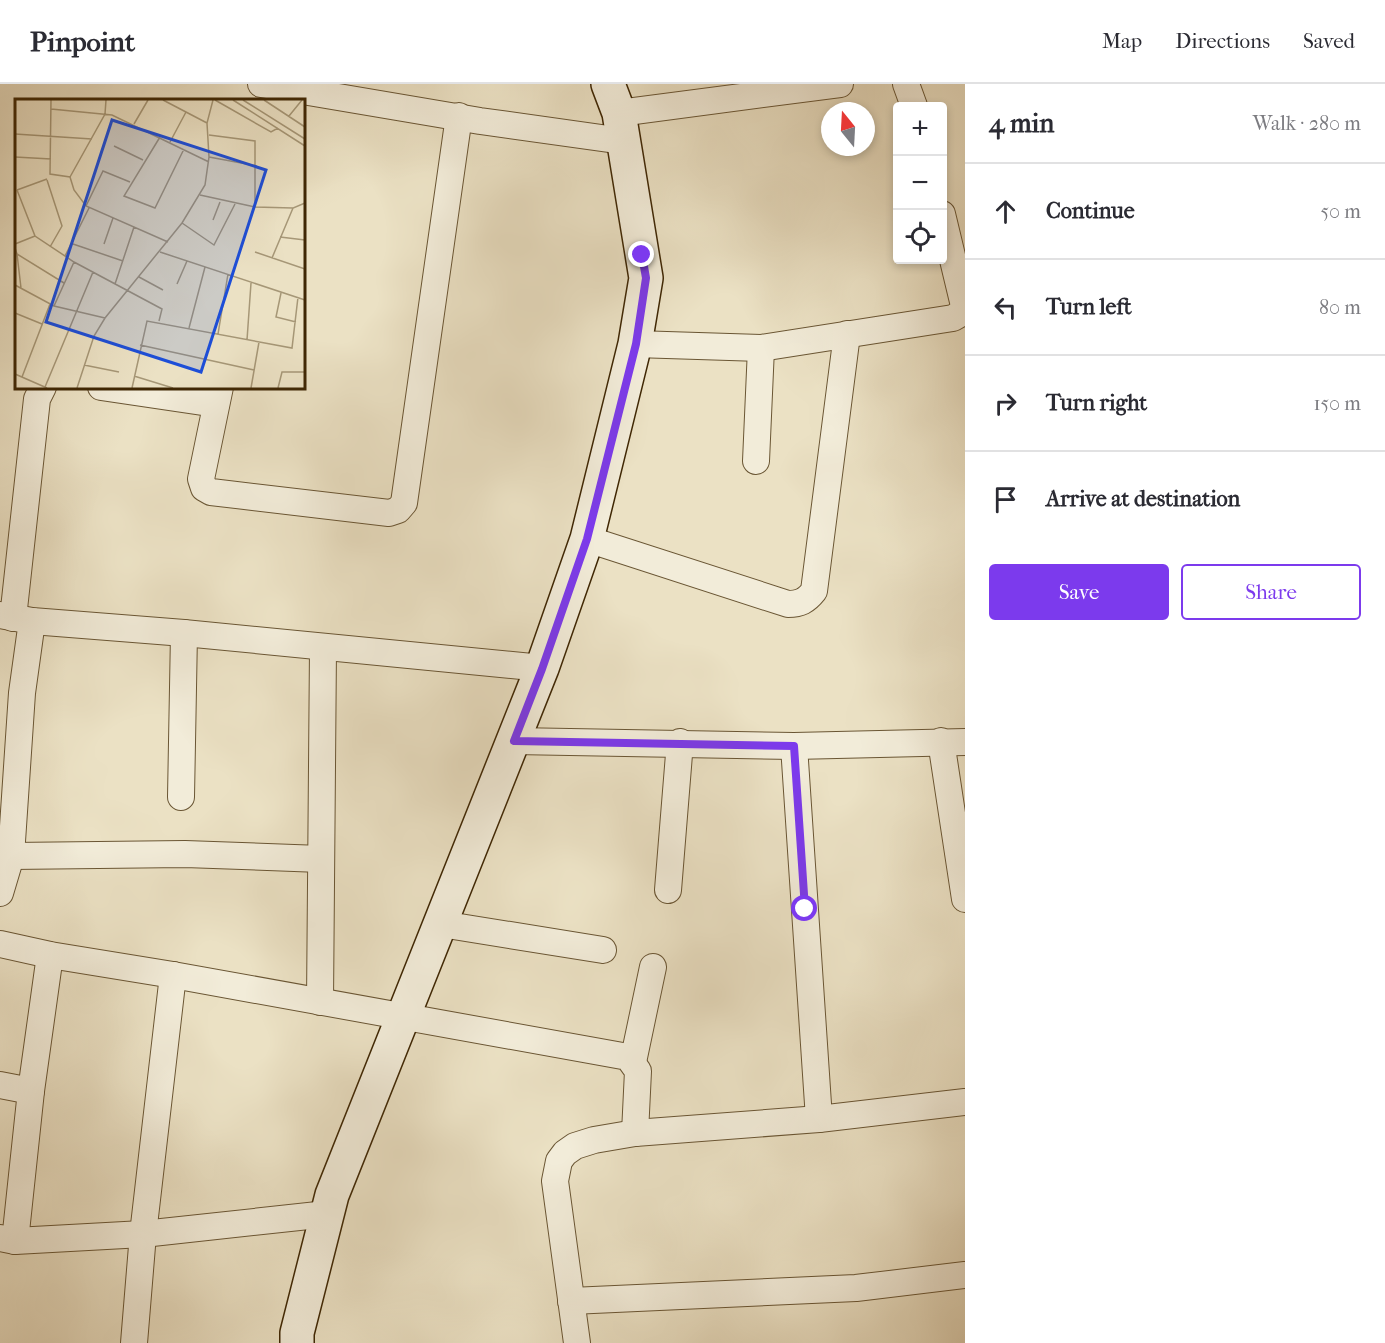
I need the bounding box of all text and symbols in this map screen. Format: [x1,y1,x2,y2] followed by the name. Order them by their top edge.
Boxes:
[30,25,135,58] text: Pinpoint
[1102,29,1142,53] text: Map
[1175,29,1270,53] text: Directions
[1303,29,1355,53] text: Saved
[15,99,304,388] inset map
[821,102,875,156] north arrow
[893,102,947,264] map controls
[893,102,947,156] button: +
[989,108,1054,139] text: 4 min
[1253,112,1361,135] text: Walk · 280 m
[893,156,947,210] button: −
[989,195,1022,228] icon: ahead
[1046,198,1135,224] text: Continue
[1320,200,1361,223] text: 50 m
[893,210,947,264] button: locate
[628,241,654,267] route end
[989,291,1022,324] icon: left
[1046,294,1132,320] text: Turn left
[1319,296,1361,319] text: 80 m
[989,387,1022,420] icon: right
[1046,390,1147,416] text: Turn right
[1313,392,1361,415] text: 150 m
[989,483,1022,516] icon: arrive
[1046,486,1240,512] text: Arrive at destination
[989,564,1169,620] button: Save
[1181,564,1361,620] button: Share
[791,895,817,921] route start

